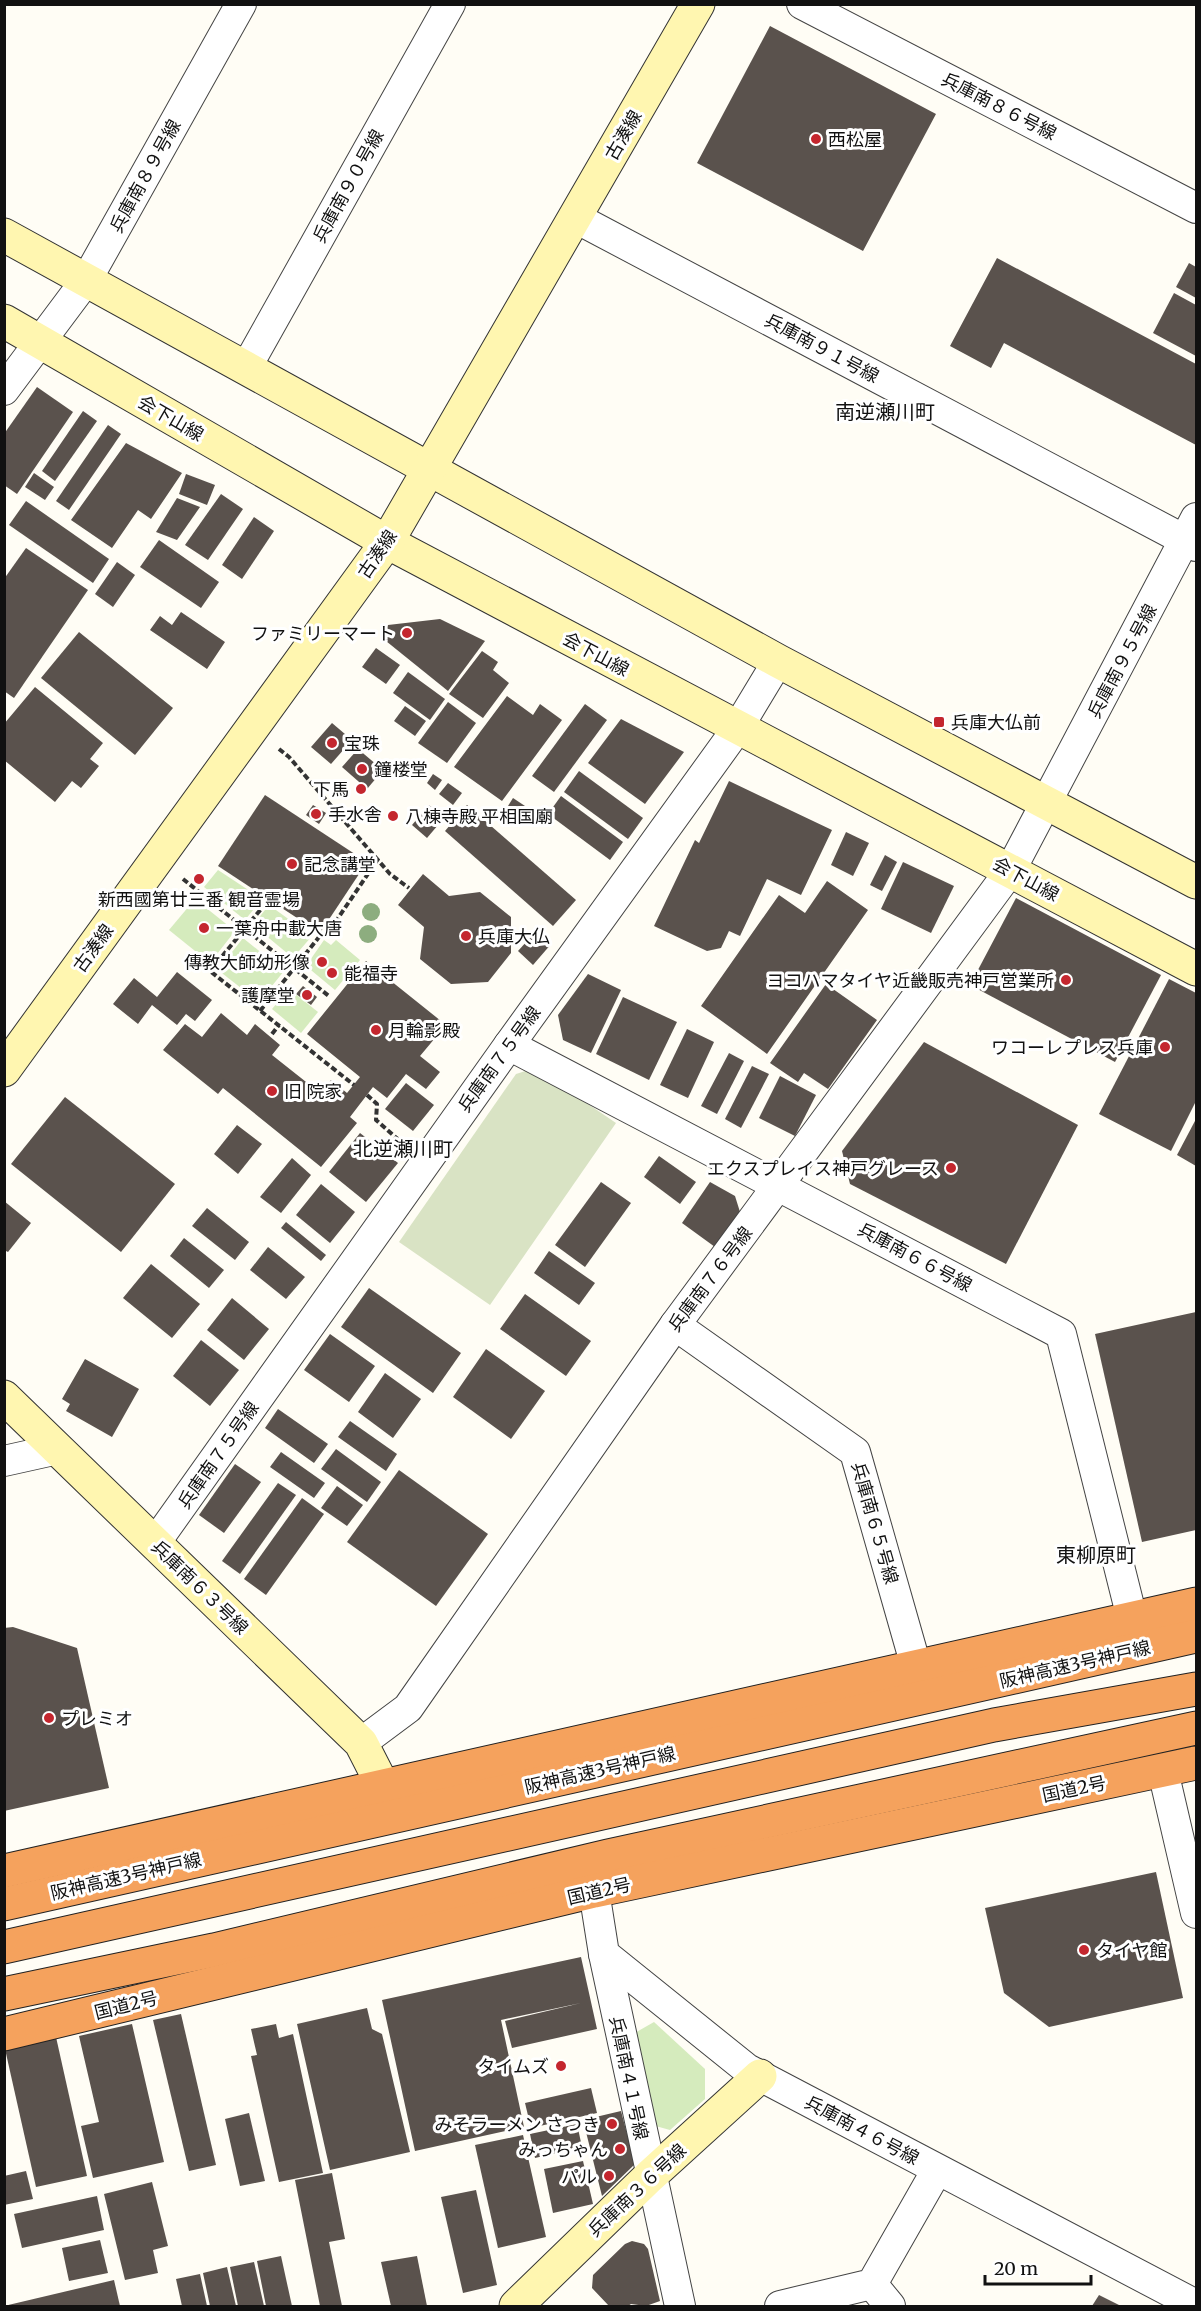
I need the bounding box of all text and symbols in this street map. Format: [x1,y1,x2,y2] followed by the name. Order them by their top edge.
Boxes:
[938,67,1060,145] street label: 兵庫南８６号線
[600,106,646,164] street label: 古湊線
[104,115,186,237] street label: 兵庫南８９号線
[307,125,389,247] street label: 兵庫南９０号線
[828,128,882,151] place label: 西松屋
[809,132,823,146] marker: 西松屋
[761,308,883,388] street label: 兵庫南９１号線
[134,390,208,446] street label: 会下山線
[835,399,935,424] district label: 南逆瀬川町
[352,525,402,583] street label: 古湊線
[1082,600,1162,722] street label: 兵庫南９５号線
[251,622,395,645] place label: ファミリーマート
[400,626,414,640] marker: ファミリーマート
[559,627,633,681] street label: 会下山線
[951,711,1041,734] place label: 兵庫大仏前
[932,715,946,729] marker: 兵庫大仏前
[344,732,380,755] place label: 宝珠
[325,736,339,750] marker: 宝珠
[374,758,428,781] place label: 鐘楼堂
[355,762,369,776] marker: 鐘楼堂
[313,778,349,801] place label: 下馬
[354,782,368,796] marker: 下馬
[328,803,382,826] place label: 手水舎
[405,805,553,828] place label: 八棟寺殿 平相国廟
[309,807,323,821] marker: 手水舎
[386,809,400,823] marker: 八棟寺殿 平相国廟
[989,852,1063,906] street label: 会下山線
[304,853,376,876] place label: 記念講堂
[285,857,299,871] marker: 記念講堂
[192,872,206,886] marker: 新西國第廿三番 観音霊場
[98,888,300,911] place label: 新西國第廿三番 観音霊場
[216,917,342,940] place label: 一葉舟中載大唐
[68,919,118,977] street label: 古湊線
[197,921,211,935] marker: 一葉舟中載大唐
[478,925,550,948] place label: 兵庫大仏
[459,929,473,943] marker: 兵庫大仏
[184,951,310,974] place label: 傳教大師幼形像
[315,955,329,969] marker: 傳教大師幼形像
[344,962,398,985] place label: 能福寺
[325,966,339,980] marker: 能福寺
[767,969,1054,992] place label: ヨコハマタイヤ近畿販売神戸営業所
[1059,973,1073,987] marker: ヨコハマタイヤ近畿販売神戸営業所
[241,984,295,1007] place label: 護摩堂
[300,988,314,1002] marker: 護摩堂
[453,1001,545,1117] street label: 兵庫南７５号線
[388,1019,460,1042] place label: 月輪影殿
[369,1023,383,1037] marker: 月輪影殿
[991,1036,1153,1059] place label: ワコーレプレス兵庫
[1158,1040,1172,1054] marker: ワコーレプレス兵庫
[284,1080,342,1103] place label: 旧 院家
[265,1084,279,1098] marker: 旧 院家
[353,1136,453,1161] district label: 北逆瀬川町
[707,1157,939,1180] place label: エクスプレイス神戸グレース
[944,1161,958,1175] marker: エクスプレイス神戸グレース
[854,1217,976,1297] street label: 兵庫南６６号線
[663,1222,757,1336] street label: 兵庫南７６号線
[172,1397,264,1513] street label: 兵庫南７５号線
[847,1459,903,1587] street label: 兵庫南６５号線
[147,1535,253,1639] street label: 兵庫南６３号線
[1056,1542,1136,1567] district label: 東柳原町
[997,1635,1153,1693] street label: 阪神高速3号神戸線
[61,1707,133,1730] place label: プレミオ
[42,1711,56,1725] marker: プレミオ
[522,1741,678,1799] street label: 阪神高速3号神戸線
[1040,1771,1108,1807] street label: 国道2号
[48,1847,204,1905] street label: 阪神高速3号神戸線
[565,1873,633,1909] street label: 国道2号
[1096,1939,1167,1962] place label: タイヤ館
[1077,1943,1091,1957] marker: タイヤ館
[92,1986,160,2024] street label: 国道2号
[605,2014,653,2142] street label: 兵庫南４１号線
[477,2055,549,2078] place label: タイムズ
[554,2059,568,2073] marker: タイムズ
[801,2090,923,2170] street label: 兵庫南４６号線
[434,2113,600,2136] place label: みそラーメン さつき
[605,2117,619,2131] marker: みそラーメン さつき
[518,2138,608,2161] place label: みっちゃん
[583,2139,691,2241] street label: 兵庫南３６号線
[613,2142,627,2156] marker: みっちゃん
[561,2165,597,2188] place label: パル
[602,2169,616,2183] marker: パル
[985,2248,1092,2286] scale bar
[994,2257,1038,2280] text: 20 m

